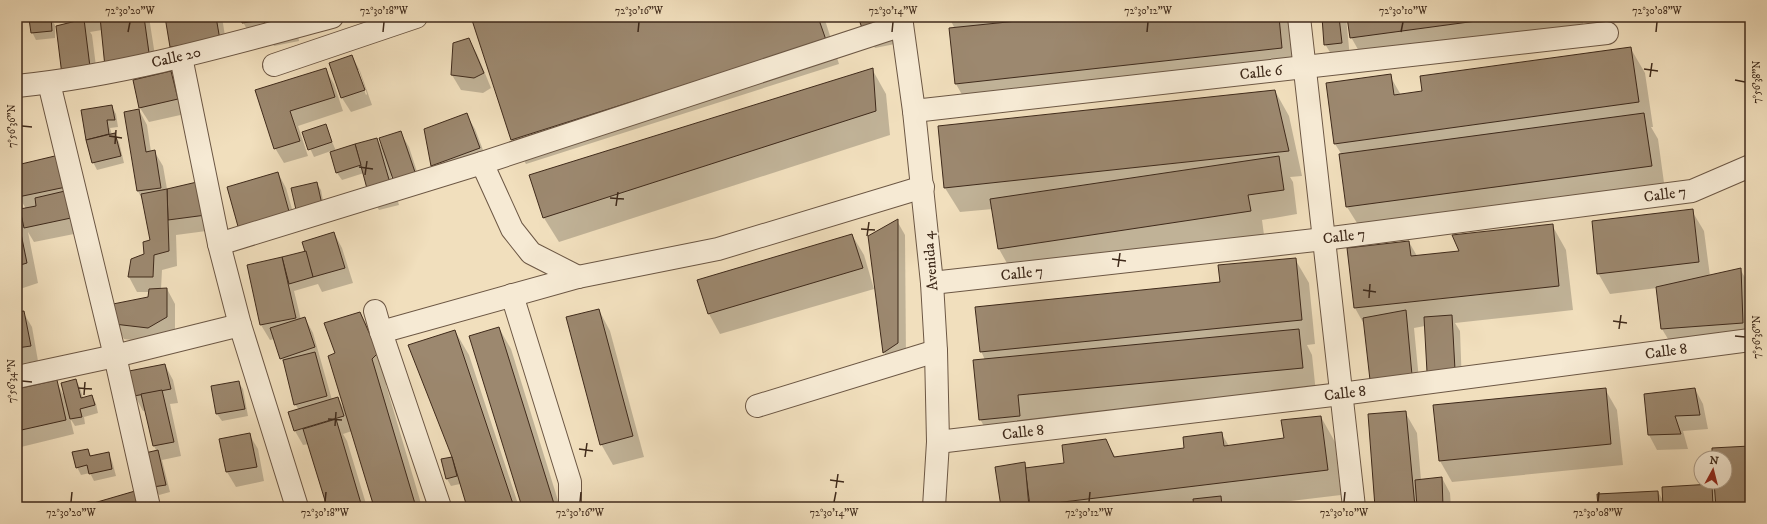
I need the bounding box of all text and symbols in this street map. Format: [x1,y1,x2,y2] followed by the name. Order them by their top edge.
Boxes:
[105,5,156,17] text: 72°30'20"W
[360,5,409,17] text: 72°30'18"W
[615,5,664,17] text: 72°30'16"W
[869,5,918,17] text: 72°30'14"W
[1124,5,1173,17] text: 72°30'12"W
[1379,5,1428,17] text: 72°30'10"W
[1632,5,1683,17] text: 72°30'08"W
[150,43,203,72] street label: Calle 20
[1751,60,1763,104] text: 7°56'38"N
[1239,61,1284,84] street label: Calle 6
[6,104,18,148] text: 7°56'36"N
[1643,182,1688,207] street label: Calle 7
[1322,224,1366,249] street label: Calle 7
[918,230,943,291] street label: Avenida 4
[1000,262,1044,285] street label: Calle 7
[1751,315,1763,359] text: 7°56'36"N
[1644,339,1688,364] street label: Calle 8
[6,359,18,403] text: 7°56'34"N
[1323,381,1367,405] street label: Calle 8
[1001,420,1045,444] street label: Calle 8
[1693,450,1733,490] north arrow
[1709,454,1719,469] text: N
[46,507,97,519] text: 72°30'20"W
[301,507,350,519] text: 72°30'18"W
[556,507,605,519] text: 72°30'16"W
[810,507,859,519] text: 72°30'14"W
[1065,507,1114,519] text: 72°30'12"W
[1320,507,1369,519] text: 72°30'10"W
[1573,507,1624,519] text: 72°30'08"W

